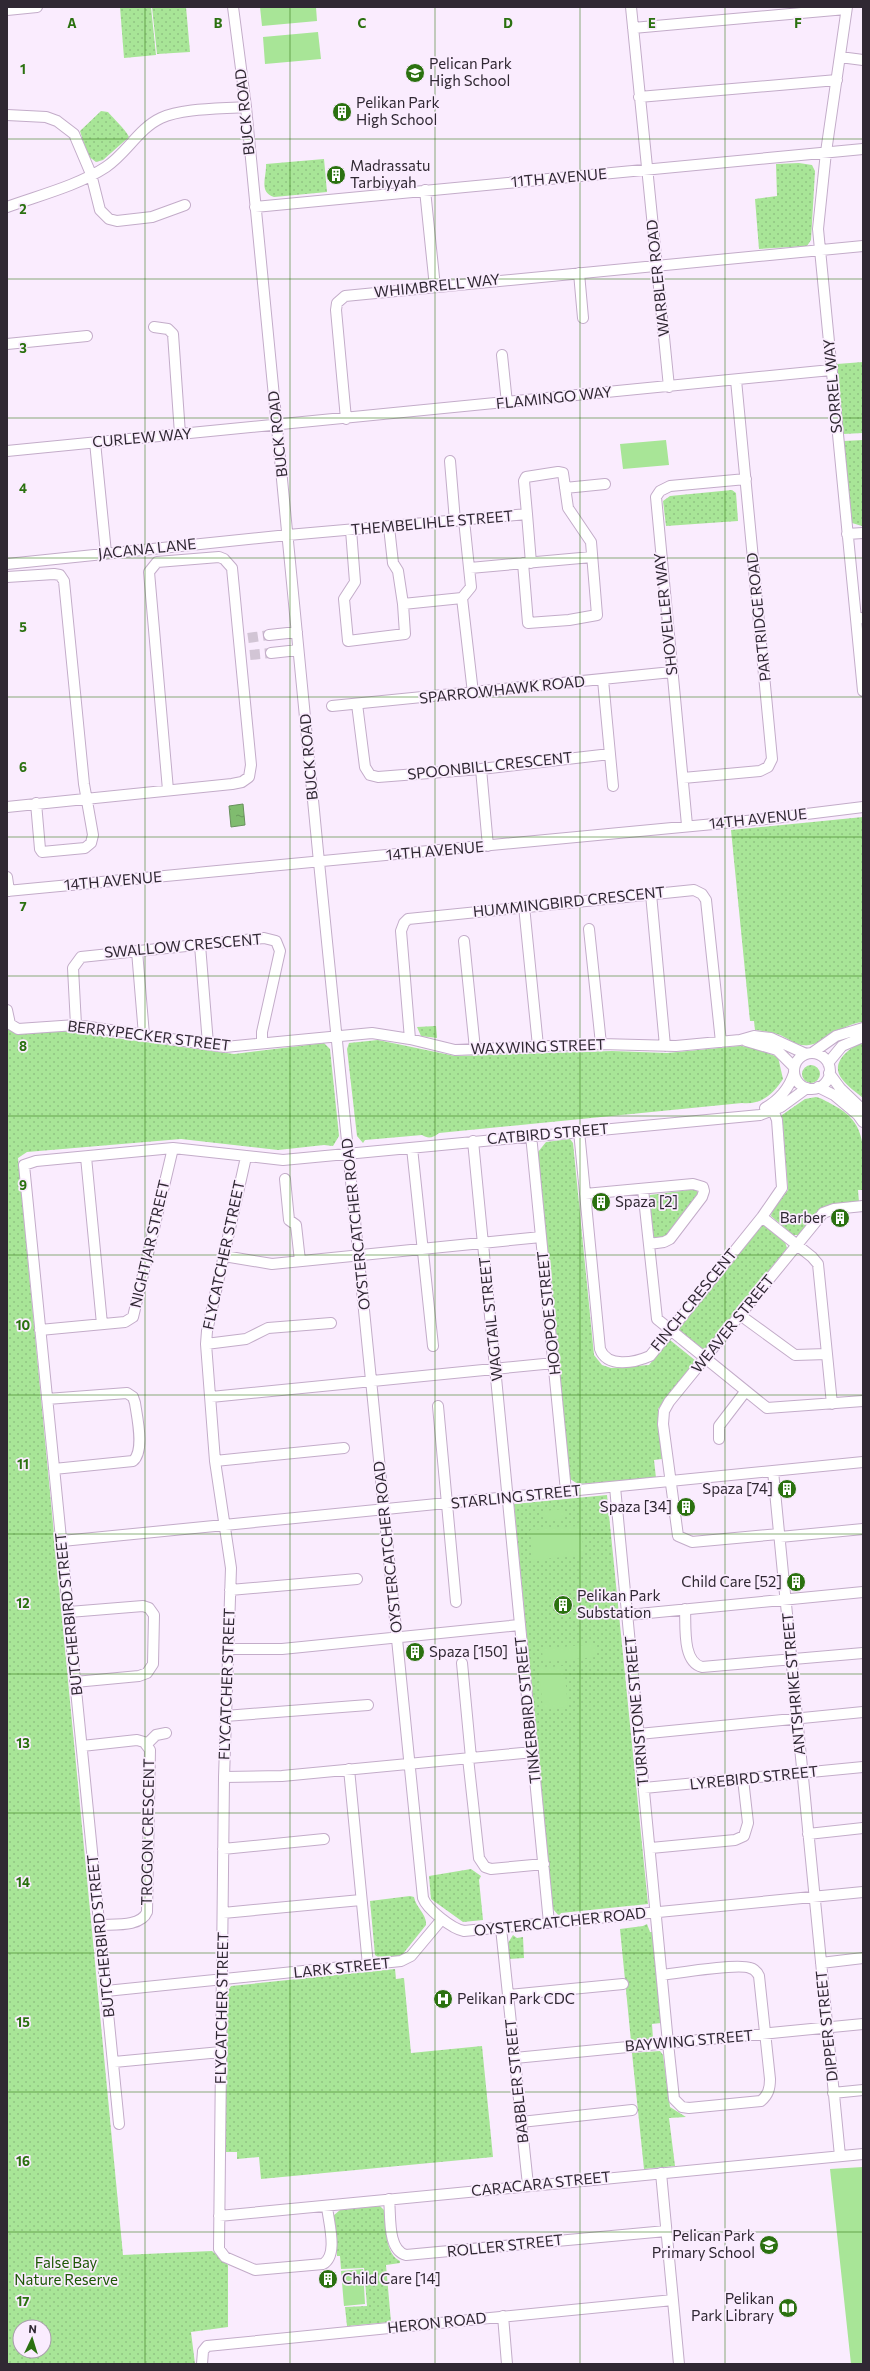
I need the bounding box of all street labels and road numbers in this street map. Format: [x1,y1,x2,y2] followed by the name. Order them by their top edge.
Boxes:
[231,68,257,156] street label: BUCK ROAD
[510,164,608,190] street label: 11TH AVENUE
[642,219,672,338] street label: WARBLER ROAD
[373,269,501,301] street label: WHIMBRELL WAY
[819,338,845,434] street label: SORREL WAY
[495,382,613,412] street label: FLAMINGO WAY
[264,390,290,478] street label: BUCK ROAD
[91,424,193,450] street label: CURLEW WAY
[350,506,514,538] street label: THEMBELIHLE STREET
[97,534,197,562] street label: JACANA LANE
[650,552,680,676] street label: SHOVELLER WAY
[742,552,774,682] street label: PARTRIDGE ROAD
[418,671,586,707] street label: SPARROWHAWK ROAD
[295,713,321,801] street label: BUCK ROAD
[406,747,574,783] street label: SPOONBILL CRESCENT
[708,804,808,832] street label: 14TH AVENUE
[385,837,485,863] street label: 14TH AVENUE
[63,867,163,893] street label: 14TH AVENUE
[472,882,666,920] street label: HUMMINGBIRD CRESCENT
[103,929,263,961] street label: SWALLOW CRESCENT
[67,1016,232,1054] street label: BERRYPECKER STREET
[470,1035,606,1057] street label: WAXWING STREET
[486,1119,610,1147] street label: CATBIRD STREET
[337,1137,373,1311] street label: OYSTERCATCHER ROAD
[126,1178,173,1309] street label: NIGHTJAR STREET
[198,1178,248,1331] street label: FLYCATCHER STREET
[646,1244,740,1354] street label: FINCH CRESCENT
[532,1250,563,1376] street label: HOOPOE STREET
[474,1256,505,1382] street label: WAGTAIL STREET
[687,1270,778,1376] street label: WEAVER STREET
[369,1460,405,1634] street label: OYSTERCATCHER ROAD
[450,1480,582,1512] street label: STARLING STREET
[50,1531,86,1696] street label: BUTCHERBIRD STREET
[214,1607,238,1760] street label: FLYCATCHER STREET
[778,1612,808,1756] street label: ANTSHRIKE STREET
[510,1635,544,1784] street label: TINKERBIRD STREET
[620,1635,652,1787] street label: TURNSTONE STREET
[137,1758,157,1906] street label: TROGON CRESCENT
[689,1761,819,1793] street label: LYREBIRD STREET
[82,1853,118,2018] street label: BUTCHERBIRD STREET
[473,1903,647,1939] street label: OYSTERCATCHER ROAD
[211,1931,231,2084] street label: FLYCATCHER STREET
[292,1953,392,1981] street label: LARK STREET
[811,1969,841,2083] street label: DIPPER STREET
[500,2017,532,2144] street label: BABBLER STREET
[624,2025,754,2055] street label: BAYWING STREET
[470,2167,612,2199] street label: CARACARA STREET
[446,2230,564,2260] street label: ROLLER STREET
[387,2308,487,2336] street label: HERON ROAD

